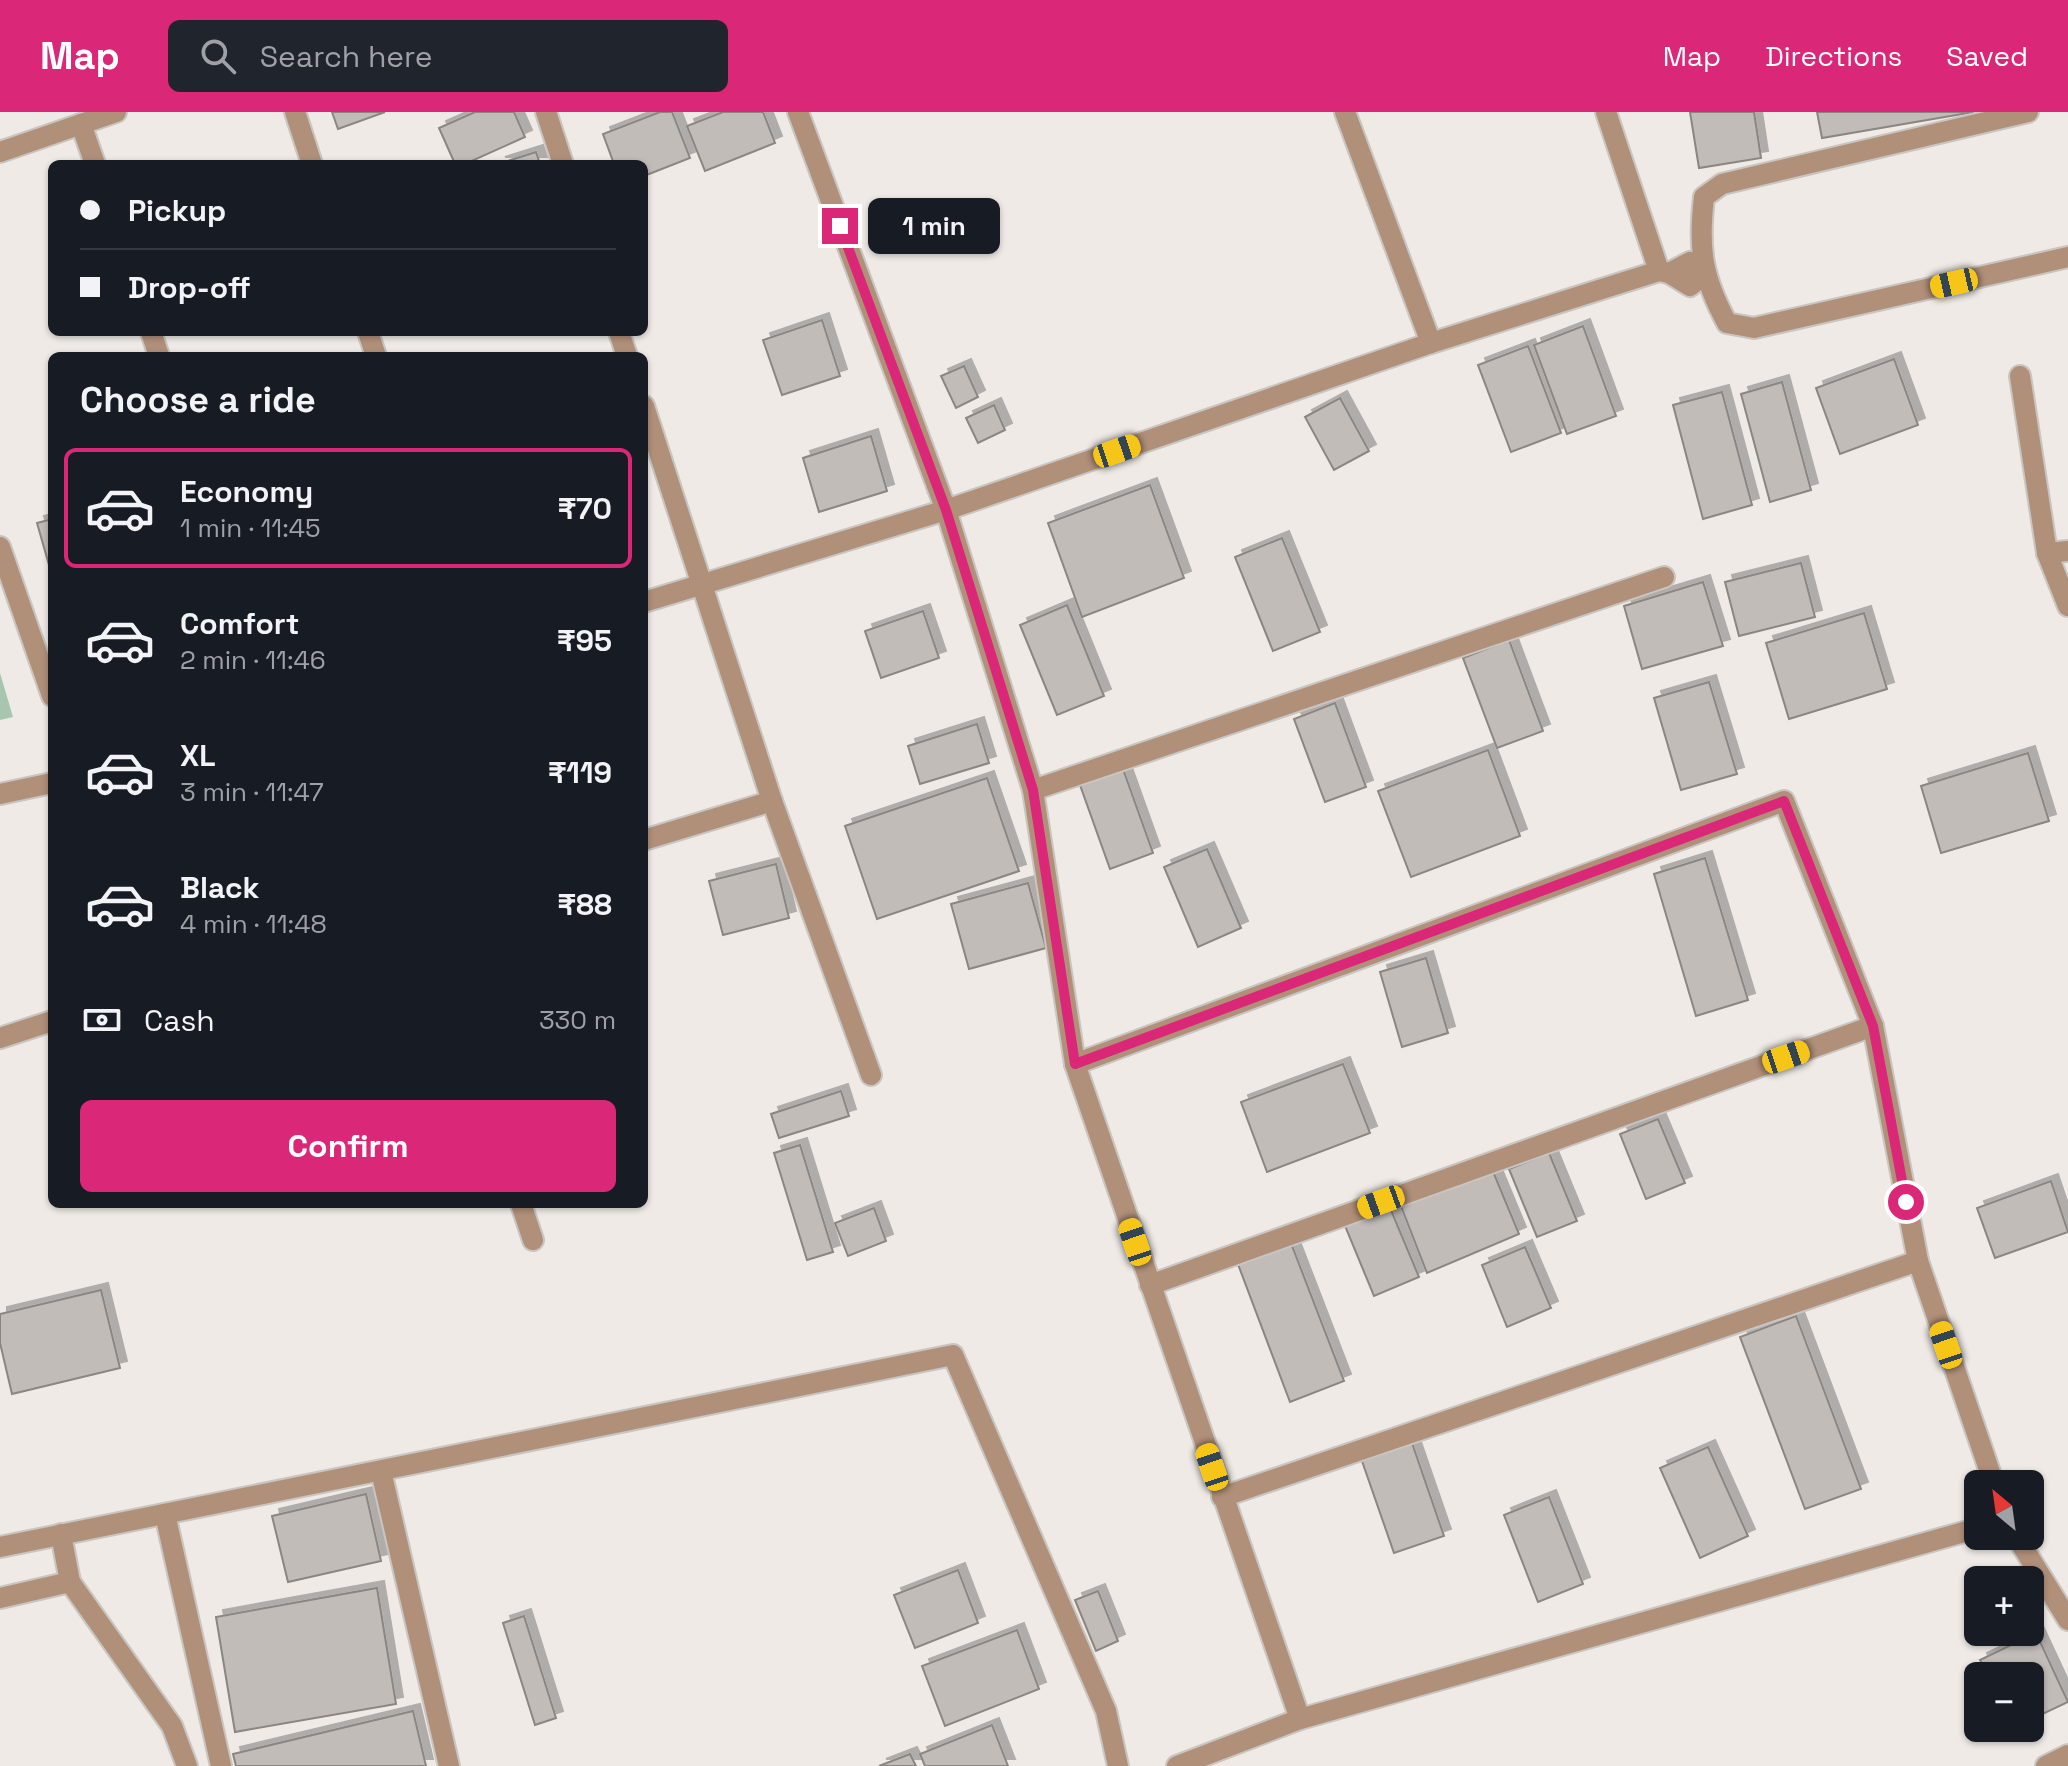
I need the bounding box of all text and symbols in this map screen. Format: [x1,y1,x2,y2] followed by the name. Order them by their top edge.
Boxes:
[168,20,728,92] search box
[40,32,120,80] text: Map
[196,34,240,78] icon: search
[260,37,433,76] text: Search here
[1663,38,1721,74] text: Map
[1765,38,1902,74] text: Directions
[1946,38,2028,74] text: Saved
[128,191,226,230] text: Pickup
[868,198,1000,254] callout: 1 min
[822,208,858,244] route end
[902,209,966,243] text: 1 min
[1928,266,1980,300] car
[128,268,251,307] text: Drop-off
[80,377,316,423] text: Choose a ride
[1090,432,1144,470] car
[84,472,156,544] icon: car
[180,472,313,511] text: Economy
[557,489,612,528] text: ₹70
[180,511,321,545] text: 1 min · 11:45
[84,604,156,676] icon: car
[180,604,299,643] text: Comfort
[557,621,612,660] text: ₹95
[180,643,326,677] text: 2 min · 11:46
[84,736,156,808] icon: car
[180,736,216,775] text: XL
[548,753,612,792] text: ₹119
[180,775,324,809] text: 3 min · 11:47
[84,868,156,940] icon: car
[180,868,259,907] text: Black
[557,885,612,924] text: ₹88
[180,907,327,941] text: 4 min · 11:48
[80,998,124,1042] icon: cash
[144,1001,215,1040] text: Cash
[539,1003,616,1037] text: 330 m
[1759,1038,1813,1076] car
[80,1100,616,1192] button: Confirm
[1354,1183,1408,1221] car
[1888,1184,1924,1220] route start
[1116,1215,1154,1269] car
[1927,1318,1965,1372] car
[1193,1440,1231,1494] car
[1964,1470,2044,1550] north arrow
[1964,1470,2044,1742] map controls
[1964,1566,2044,1646] button: +
[1964,1662,2044,1742] button: −

